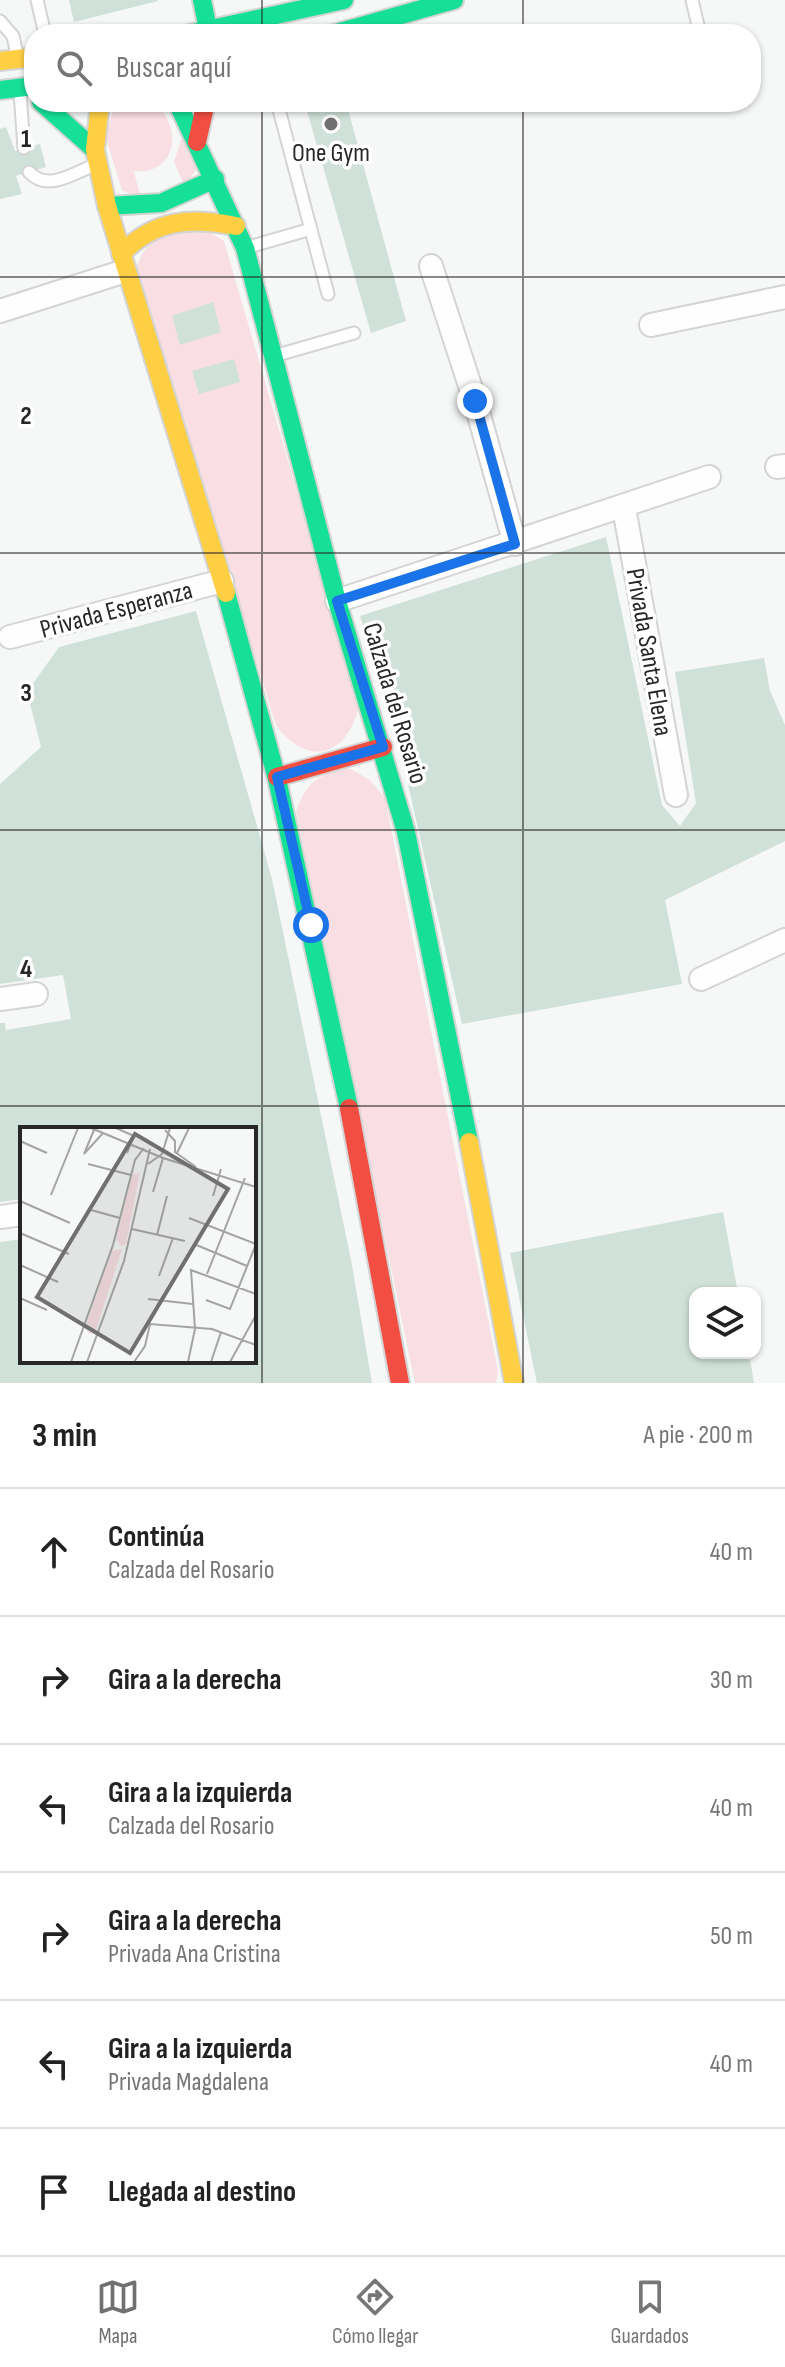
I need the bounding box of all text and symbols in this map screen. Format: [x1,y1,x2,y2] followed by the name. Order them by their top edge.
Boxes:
[24,24,761,112] search box
[52,46,96,90] icon: search
[116,50,231,86] text: Buscar aquí
[322,115,340,133] marker: One Gym
[21,124,31,155] text: 1
[292,138,370,169] place label: One Gym
[457,383,493,419] route end
[20,401,32,432] text: 2
[619,566,679,738] street label: Privada Santa Elena
[37,575,196,646] street label: Privada Esperanza
[355,619,434,788] street label: Calzada del Rosario
[20,678,32,709] text: 3
[293,907,329,943] route start
[20,954,32,985] text: 4
[20,1127,256,1363] inset map
[689,1287,761,1359] map controls
[689,1287,761,1359] button: layers
[32,1415,97,1456] text: 3 min
[644,1420,753,1451] text: A pie · 200 m
[108,1519,204,1555] text: Continúa
[32,1530,76,1574] icon: ahead
[710,1537,753,1568] text: 40 m
[108,1555,274,1586] text: Calzada del Rosario
[32,1658,76,1702] icon: right
[108,1662,282,1698] text: Gira a la derecha
[710,1665,753,1696] text: 30 m
[108,1775,292,1811] text: Gira a la izquierda
[32,1786,76,1830] icon: left
[710,1793,753,1824] text: 40 m
[108,1811,274,1842] text: Calzada del Rosario
[108,1903,282,1939] text: Gira a la derecha
[32,1914,76,1958] icon: right
[710,1921,753,1952] text: 50 m
[108,1939,281,1970] text: Privada Ana Cristina
[108,2031,292,2067] text: Gira a la izquierda
[32,2042,76,2086] icon: left
[710,2049,753,2080] text: 40 m
[108,2067,269,2098] text: Privada Magdalena
[32,2170,76,2214] icon: arrive
[108,2174,296,2210] text: Llegada al destino
[96,2275,140,2350] tab: Mapa
[332,2275,419,2350] tab: Cómo llegar
[611,2275,689,2350] tab: Guardados

